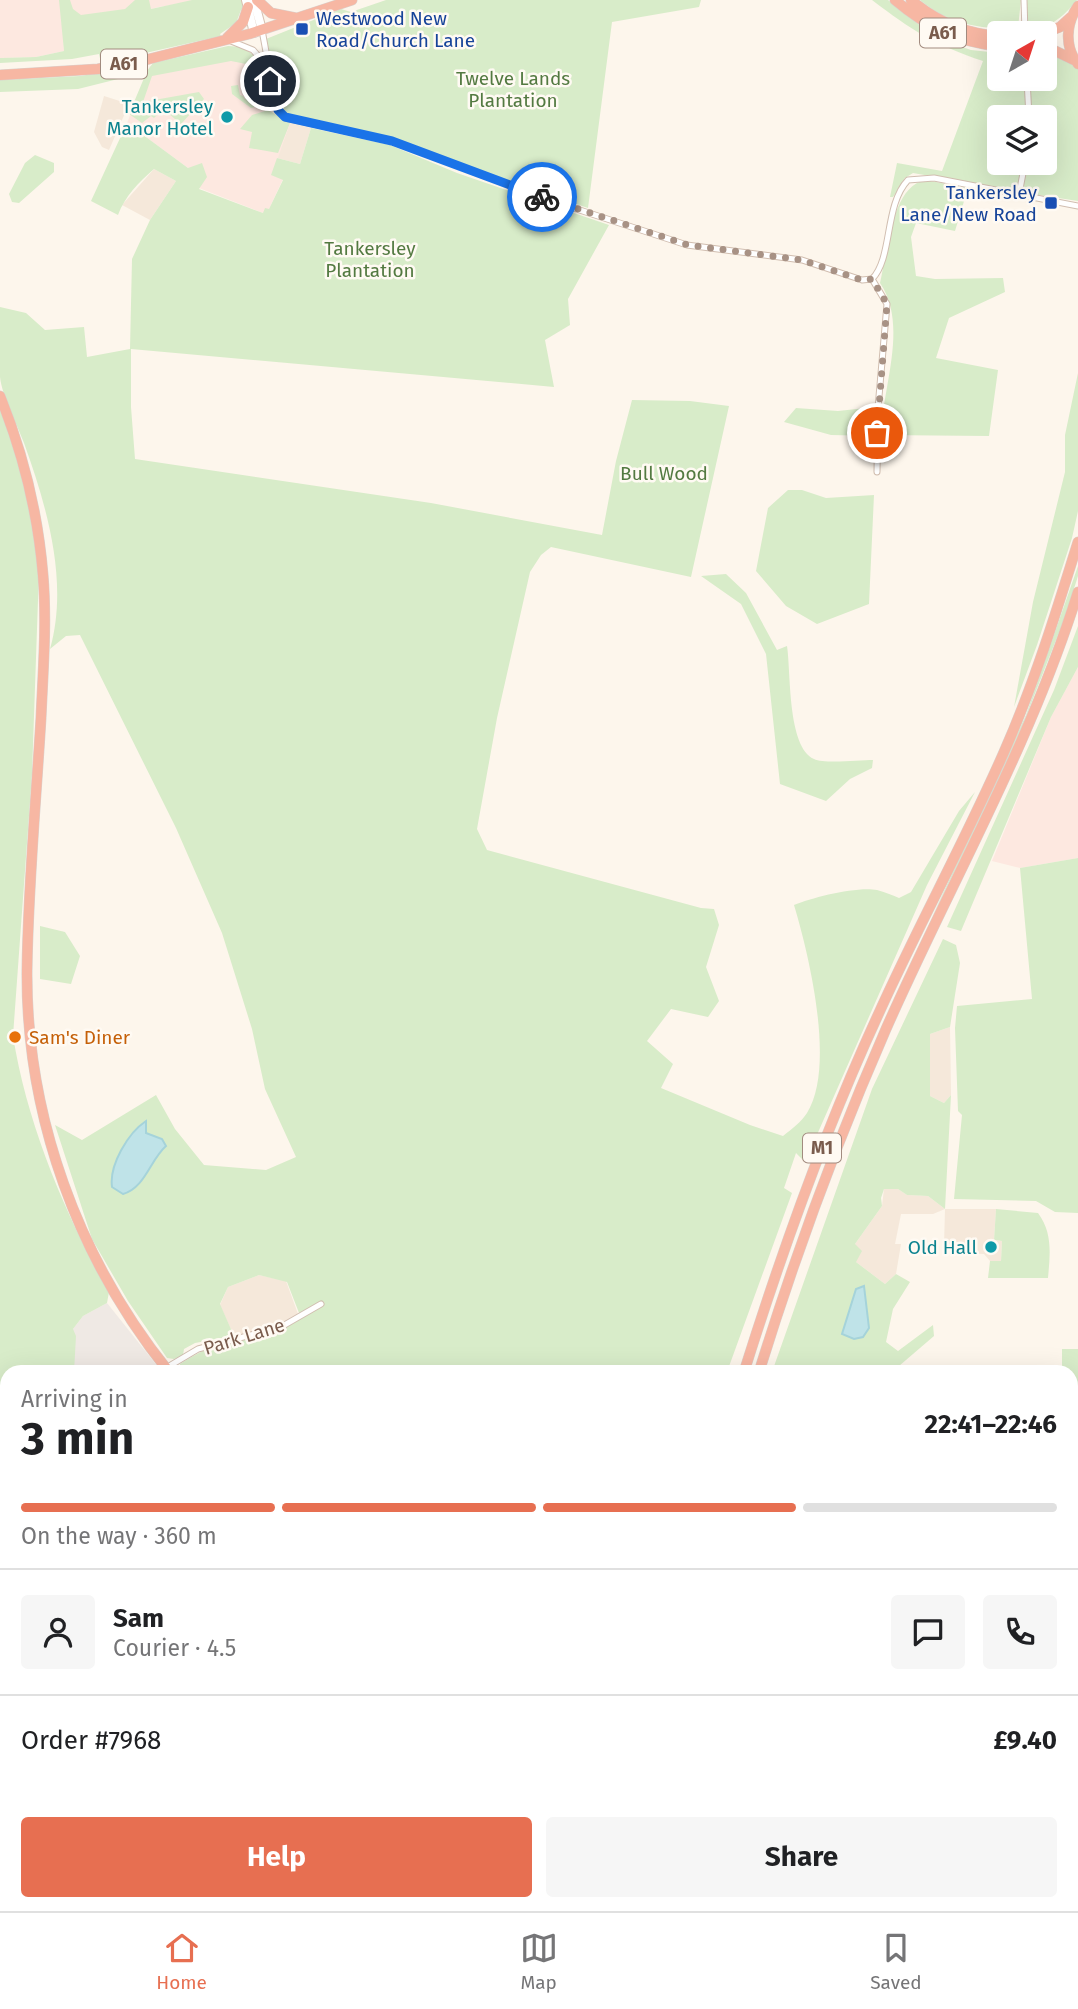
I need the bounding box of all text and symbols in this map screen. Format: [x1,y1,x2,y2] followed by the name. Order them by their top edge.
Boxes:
[316,7,475,52] place label: Westwood New Road/Church Lane
[920,18,966,48] road number: A61
[294,21,310,37] marker: Westwood New Road/Church Lane
[987,21,1057,91] north arrow
[987,21,1057,175] map controls
[101,50,147,78] road number: A61
[240,51,300,111] pin
[251,62,289,100] icon: home
[456,67,570,112] park label: Twelve Lands Plantation
[107,95,214,140] place label: Tankersley Manor Hotel
[987,105,1057,175] button: layers
[219,109,235,125] marker: Tankersley Manor Hotel
[507,162,577,232] courier
[523,178,561,216] icon: bike
[900,181,1038,226] place label: Tankersley Lane/New Road
[1043,195,1059,211] marker: Tankersley Lane/New Road
[324,237,416,282] park label: Tankersley Plantation
[847,403,907,463] pin
[858,414,896,452] icon: bag
[620,462,708,485] park label: Bull Wood
[29,1026,131,1049] place label: Sam's Diner
[7,1029,23,1045] marker: Sam's Diner
[803,1134,841,1162] road number: M1
[908,1236,977,1259] place label: Old Hall
[983,1239,999,1255] marker: Old Hall
[201,1313,287,1360] street label: Park Lane
[21,1385,128,1413] text: Arriving in
[925,1409,1057,1440] text: 22:41–22:46
[21,1411,134,1466] text: 3 min
[21,1522,217,1550] text: On the way · 360 m
[21,1595,95,1669] button: person
[891,1595,965,1669] button: chat
[983,1595,1057,1669] button: phone
[113,1603,164,1634] text: Sam
[113,1634,236,1662] text: Courier · 4.5
[21,1725,161,1756] text: Order #7968
[993,1725,1057,1756] text: £9.40
[21,1817,532,1897] button: Help
[546,1817,1057,1897] button: Share
[156,1929,207,1994] tab: Home
[520,1929,558,1994] tab: Map
[870,1929,922,1994] tab: Saved

